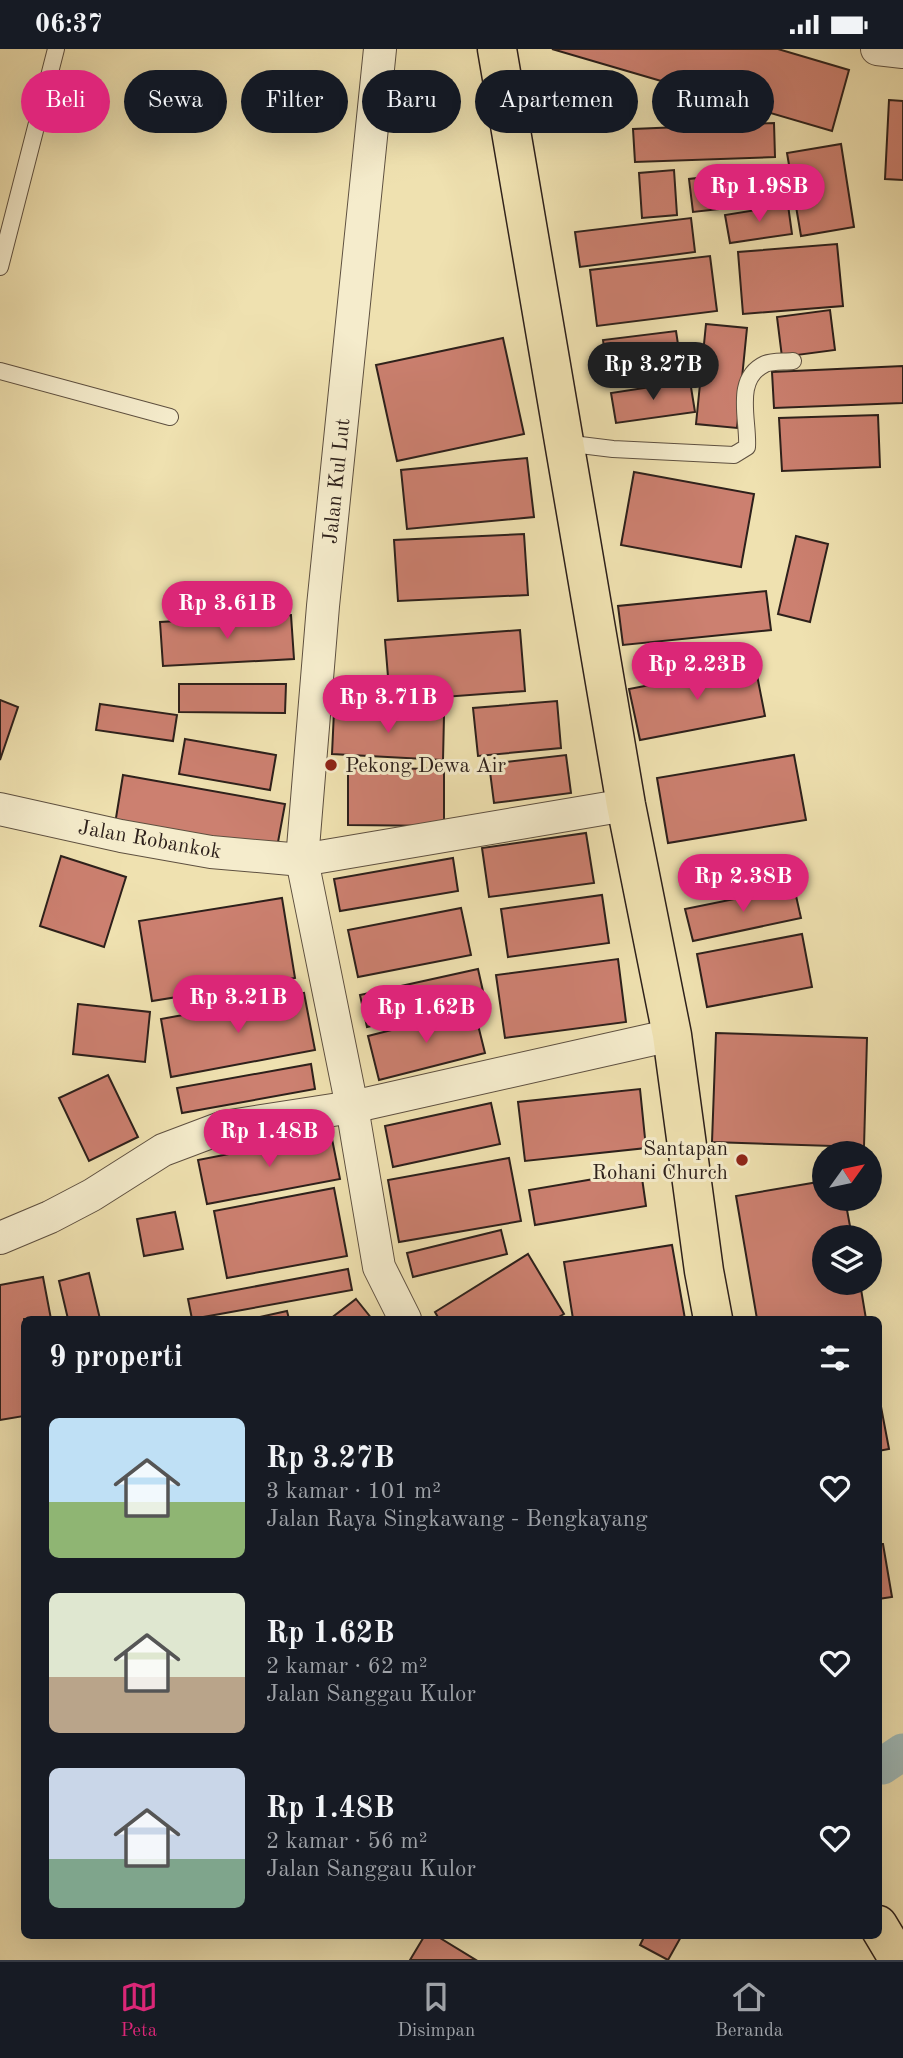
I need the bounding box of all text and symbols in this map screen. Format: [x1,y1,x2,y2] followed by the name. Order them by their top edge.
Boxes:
[35,12,103,38] text: 06:37
[21,70,110,133] chip: Beli
[124,70,227,133] chip: Sewa
[241,70,348,133] chip: Filter
[362,70,461,133] chip: Baru
[475,70,638,133] chip: Apartemen
[652,70,774,133] chip: Rumah
[687,165,831,224] pin: Rp 1.98B
[710,175,808,198] text: Rp 1.98B
[581,343,725,402] pin: Rp 3.27B
[604,353,702,376] text: Rp 3.27B
[320,417,355,545] street label: Jalan Kul Lut
[155,581,299,641] pin: Rp 3.61B
[178,592,276,615] text: Rp 3.61B
[625,643,769,702] pin: Rp 2.23B
[648,653,746,676] text: Rp 2.23B
[316,675,460,735] pin: Rp 3.71B
[339,686,437,709] text: Rp 3.71B
[345,756,506,777] place label: Pekong Dewa Air
[323,757,339,773] marker: Pekong Dewa Air
[76,818,223,863] street label: Jalan Robankok
[671,855,815,914] pin: Rp 2.38B
[694,865,792,888] text: Rp 2.38B
[166,975,310,1035] pin: Rp 3.21B
[354,985,498,1045] pin: Rp 1.62B
[189,986,287,1009] text: Rp 3.21B
[377,996,475,1019] text: Rp 1.62B
[197,1109,341,1169] pin: Rp 1.48B
[220,1120,318,1143] text: Rp 1.48B
[592,1139,728,1184] place label: Santapan Rohani Church
[812,1141,882,1211] north arrow
[812,1141,882,1295] map controls
[734,1152,750,1168] marker: Santapan Rohani Church
[812,1225,882,1295] button: layers
[816,1339,854,1377] icon: filters
[49,1343,183,1373] text: 9 properti
[266,1444,395,1474] text: Rp 3.27B
[105,1446,189,1530] icon: home
[816,1469,854,1507] icon: heart
[266,1480,441,1503] text: 3 kamar · 101 m²
[266,1508,648,1531] text: Jalan Raya Singkawang - Bengkayang
[266,1619,395,1649] text: Rp 1.62B
[105,1621,189,1705] icon: home
[816,1644,854,1682] icon: heart
[266,1655,428,1678] text: 2 kamar · 62 m²
[266,1683,476,1706] text: Jalan Sanggau Kulor
[266,1794,395,1824] text: Rp 1.48B
[105,1796,189,1880] icon: home
[816,1819,854,1857] icon: heart
[266,1830,428,1853] text: 2 kamar · 56 m²
[266,1858,476,1881] text: Jalan Sanggau Kulor
[120,1978,158,2043] tab: Peta
[397,1978,475,2043] tab: Disimpan
[715,1978,783,2043] tab: Beranda

